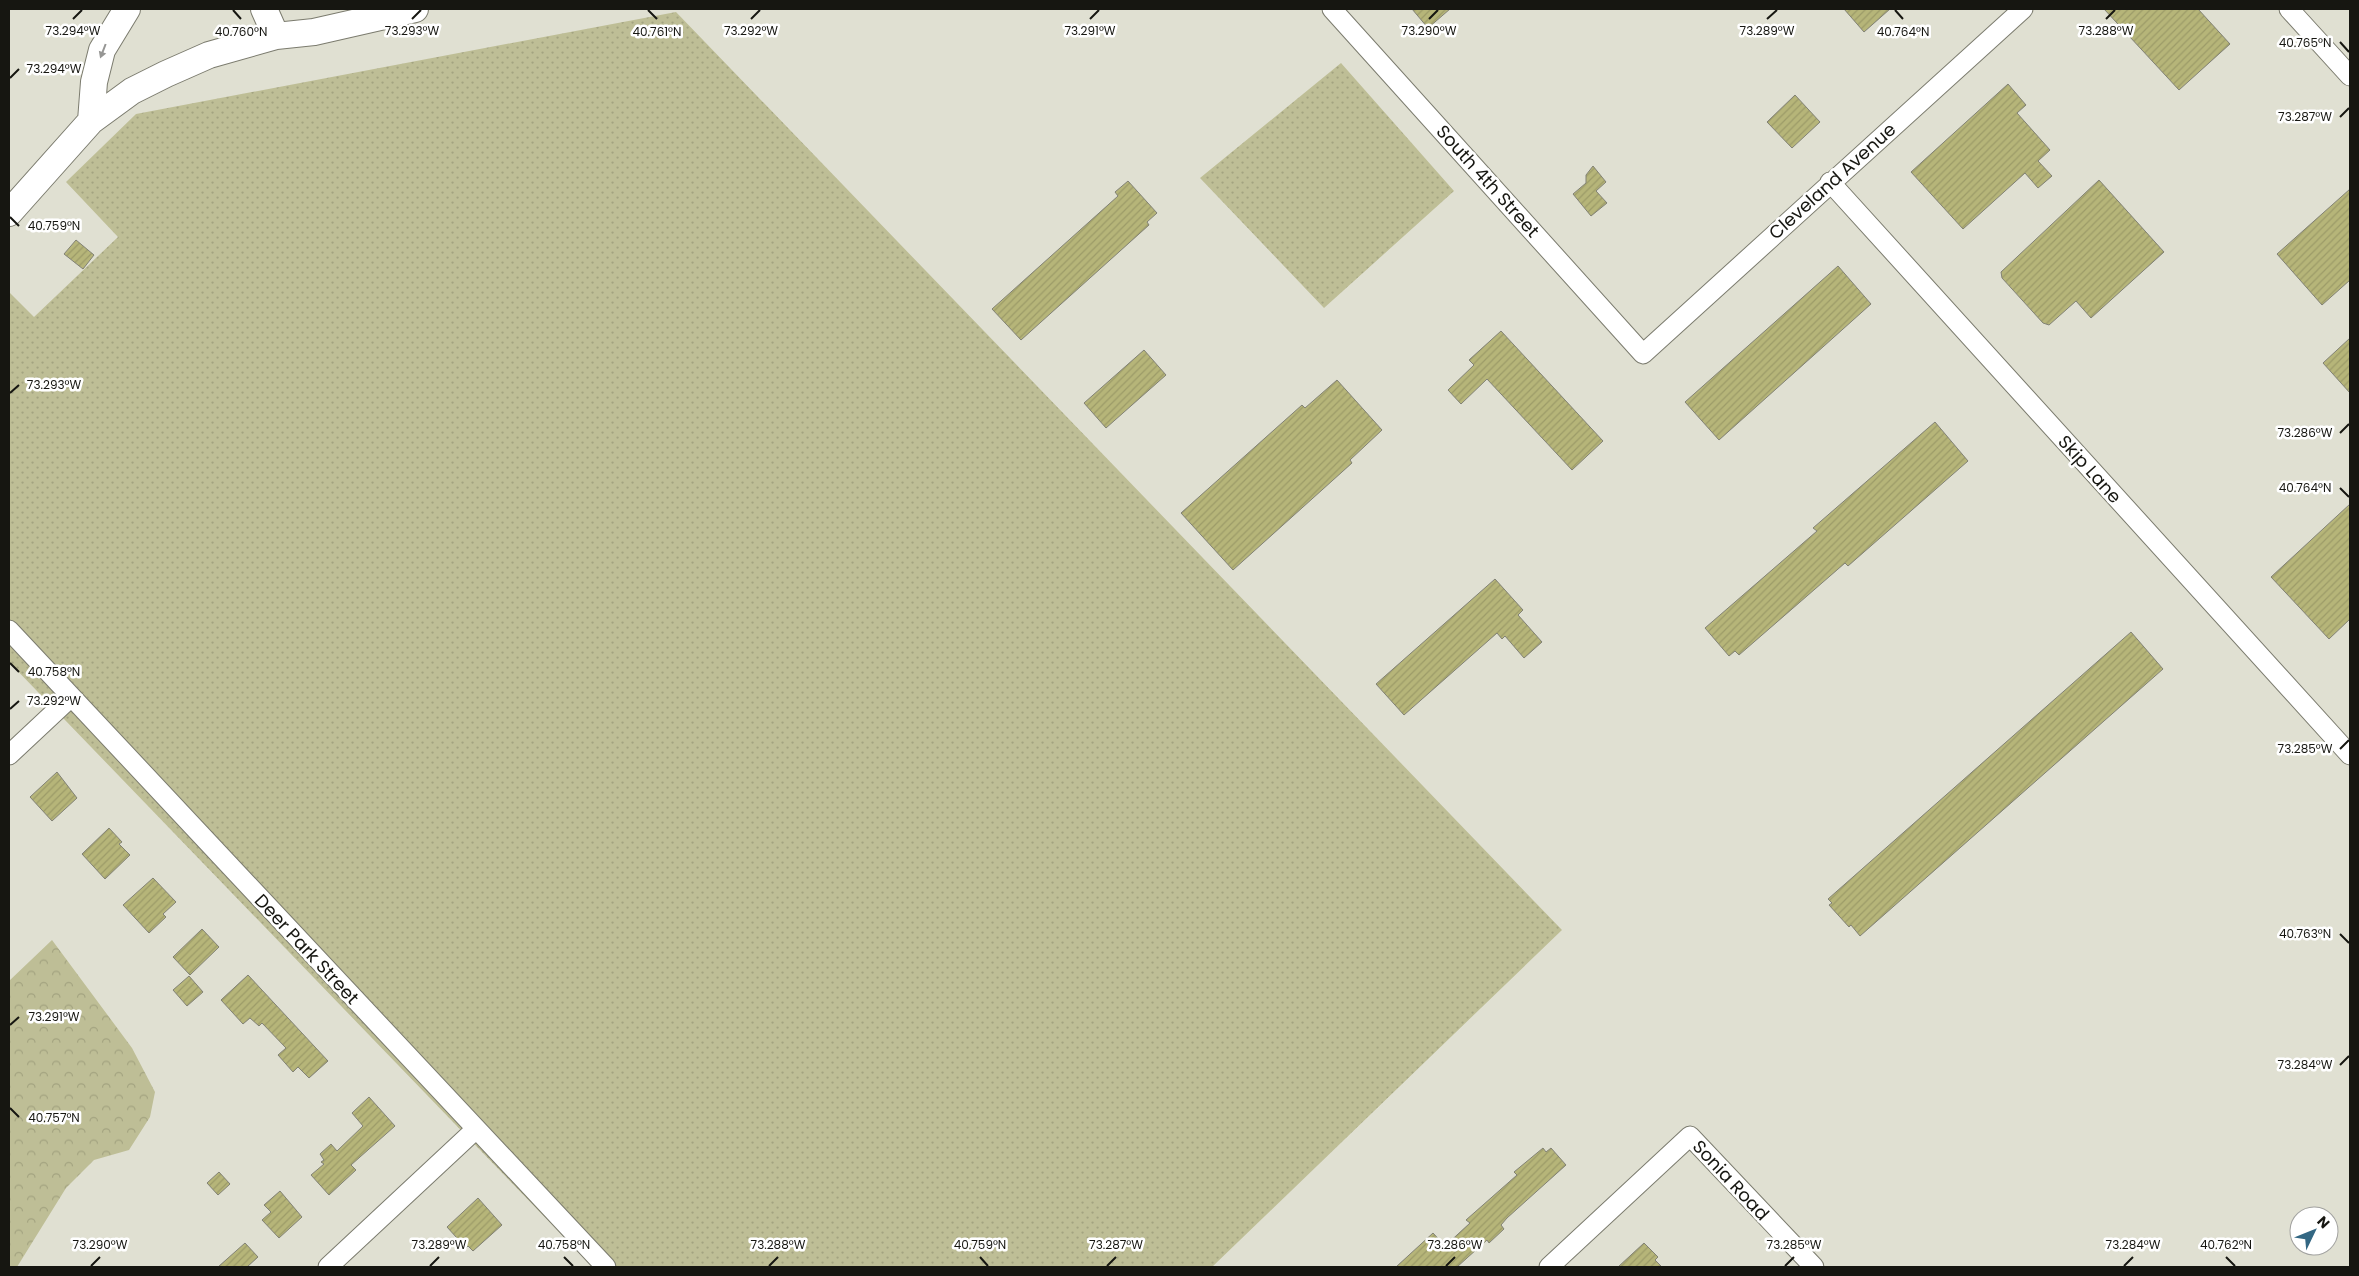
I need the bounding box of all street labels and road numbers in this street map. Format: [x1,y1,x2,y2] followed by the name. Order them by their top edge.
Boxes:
[1763,117,1901,245] street label: Cleveland Avenue
[1431,119,1545,243] street label: South 4th Street
[2053,429,2127,509] street label: Skip Lane
[249,888,365,1010] street label: Deer Park Street
[1687,1134,1775,1226] street label: Sonia Road

